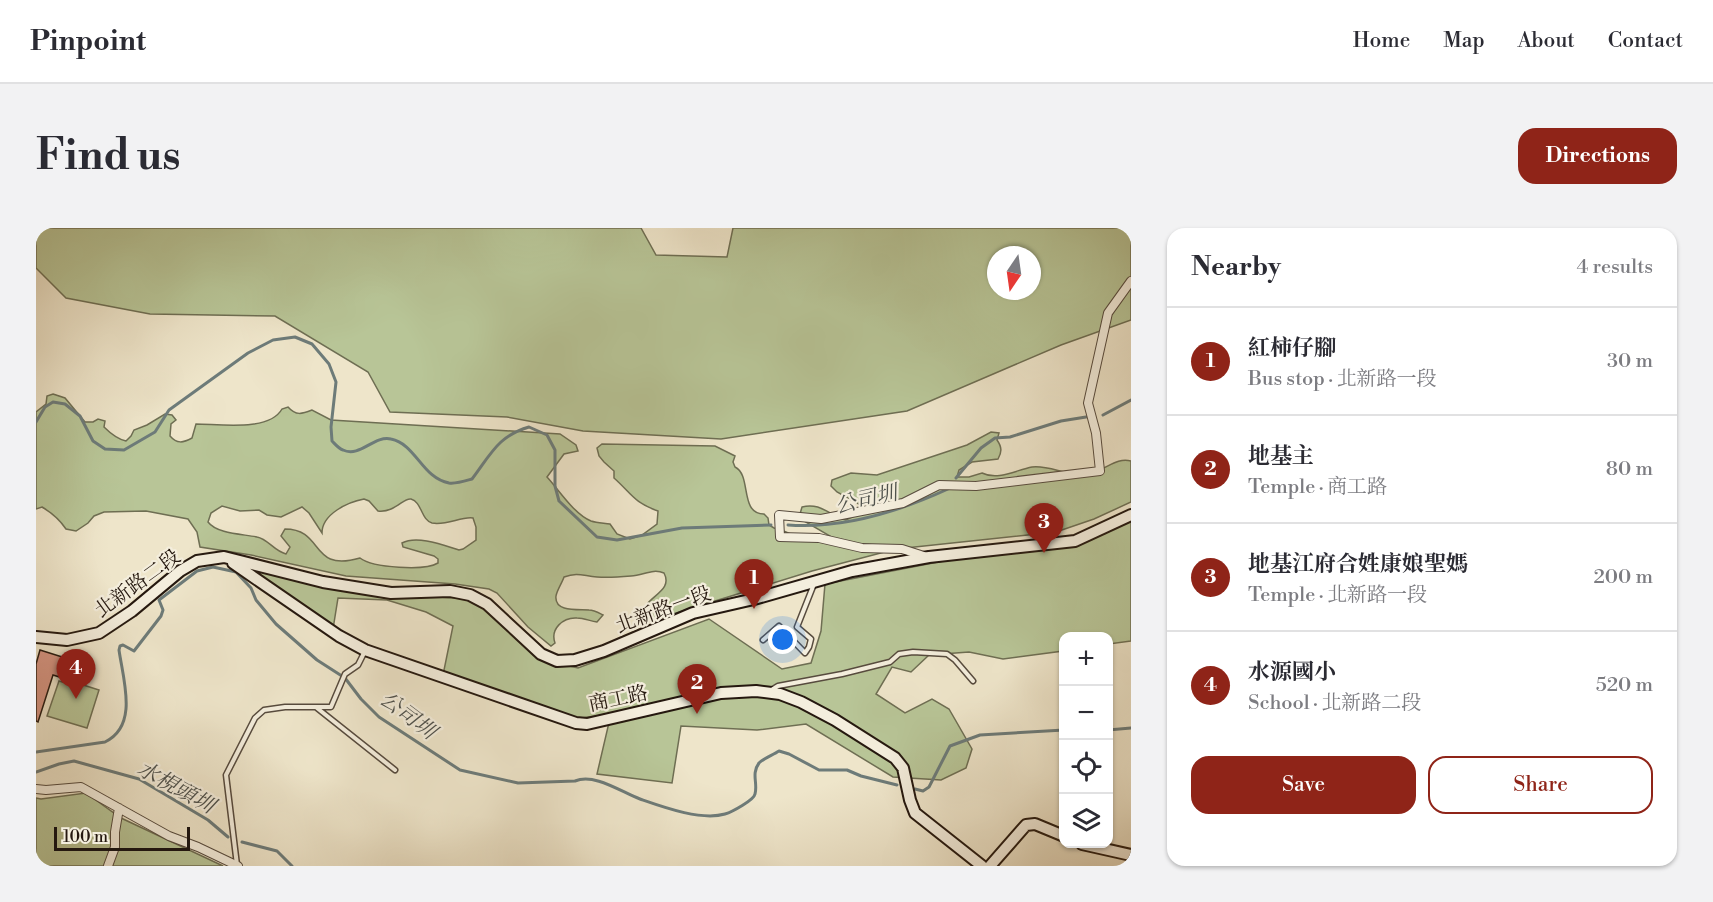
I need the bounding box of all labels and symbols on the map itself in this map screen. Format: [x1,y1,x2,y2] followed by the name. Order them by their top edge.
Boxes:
[987,246,1041,300] north arrow
[833,480,903,520] water label: 公司圳
[1024,504,1064,553] pin: 3
[90,545,186,624] street label: 北新路二段
[734,560,774,609] pin: 1
[612,582,715,639] street label: 北新路一段
[768,625,797,654] your location
[56,650,96,699] pin: 4
[678,664,716,714] pin: 2
[586,681,650,718] street label: 商工路
[374,686,443,747] water label: 公司圳
[132,756,221,821] water label: 水梘頭圳
[54,824,190,852] scale bar

